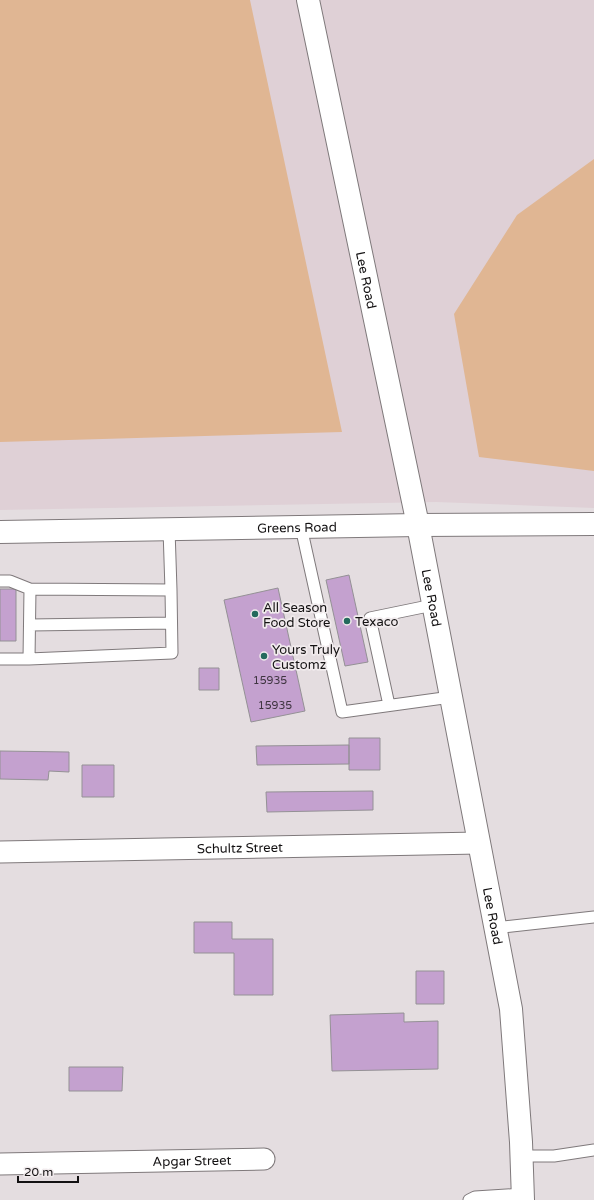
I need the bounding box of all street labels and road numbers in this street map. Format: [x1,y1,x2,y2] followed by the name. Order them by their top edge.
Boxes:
[352,250,379,310] street label: Lee Road
[257,519,337,537] street label: Greens Road
[418,568,444,628] street label: Lee Road
[197,840,283,857] street label: Schultz Street
[479,886,505,946] street label: Lee Road
[152,1153,232,1170] street label: Apgar Street

